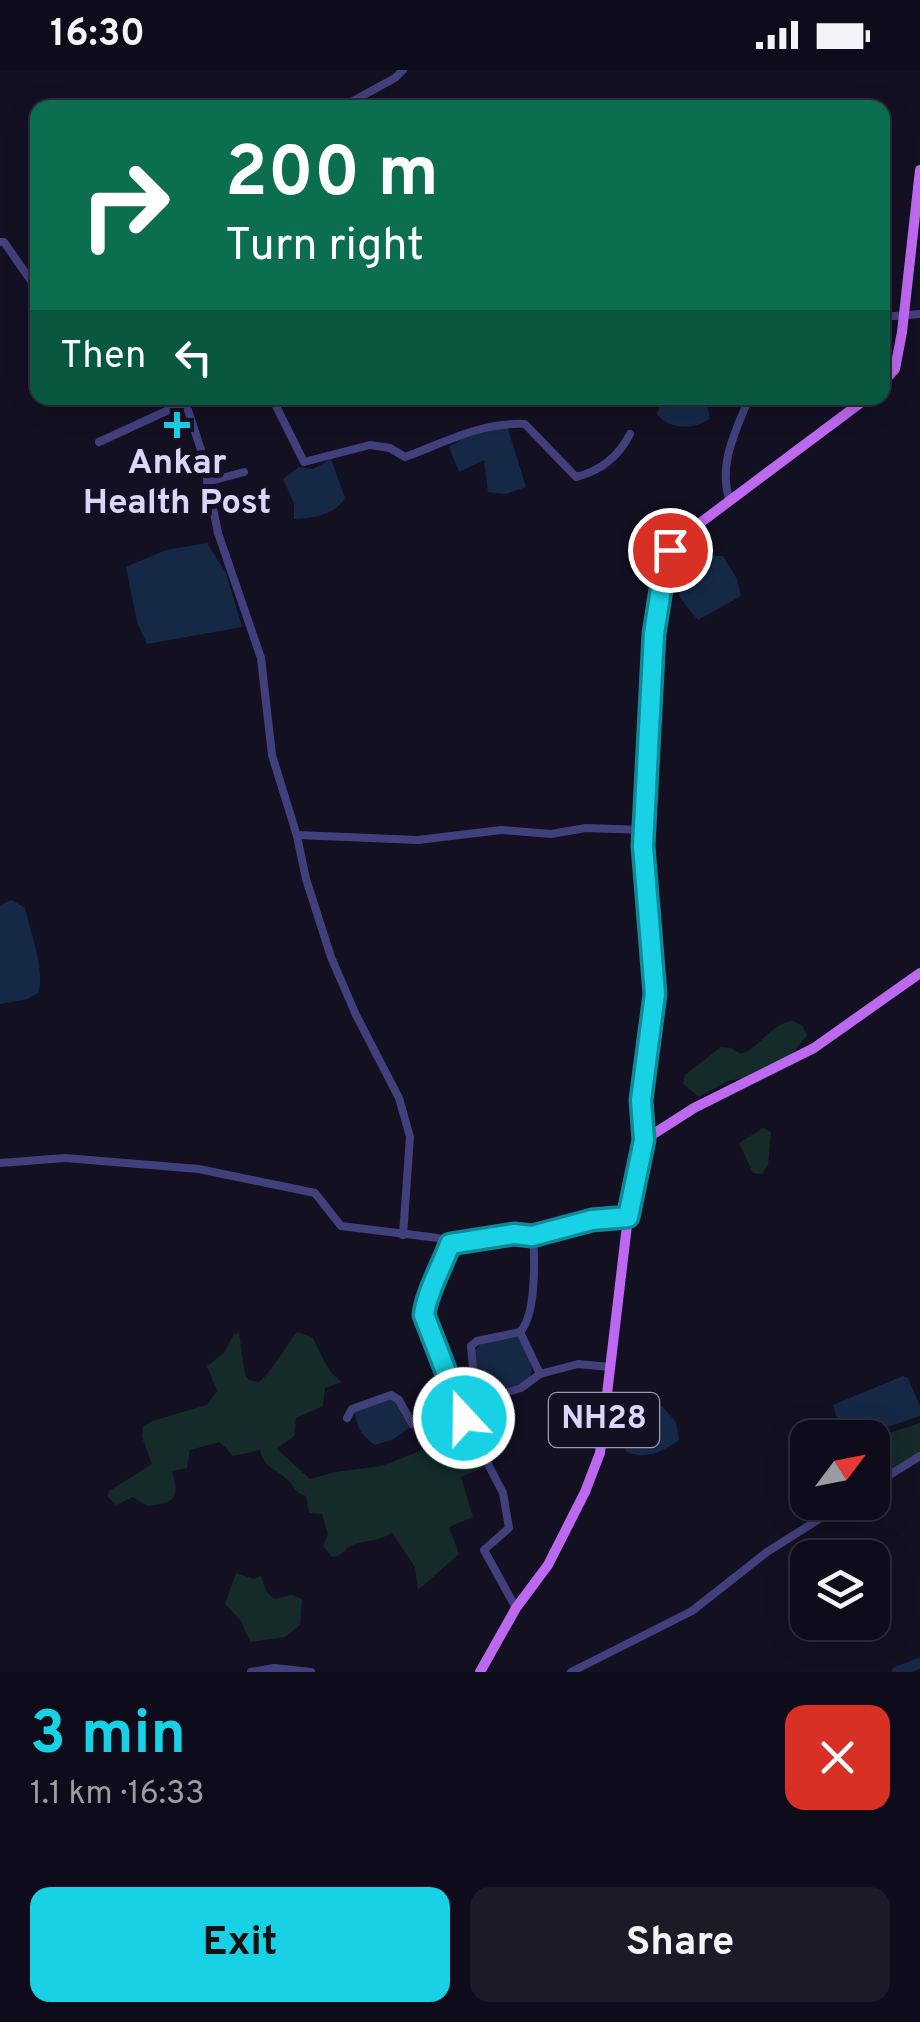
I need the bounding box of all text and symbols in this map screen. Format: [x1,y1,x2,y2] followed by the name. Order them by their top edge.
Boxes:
[50,11,145,60] text: 16:30
[225,132,439,221] text: 200 m
[60,140,190,270] icon: right
[225,219,424,276] text: Turn right
[166,330,221,385] icon: left
[60,333,146,382] text: Then
[164,412,190,438] marker: Ankar Health Post
[83,442,271,526] place label: Ankar Health Post
[628,508,713,593] pin
[643,523,698,578] icon: arrive
[412,1366,516,1470] position arrow
[549,1393,659,1447] road number: NH28
[790,1420,890,1520] north arrow
[790,1420,890,1640] map controls
[790,1540,890,1640] button: layers
[30,1699,186,1775] text: 3 min
[785,1705,890,1810] button: close
[30,1775,205,1815] text: 1.1 km · 16:33
[30,1887,450,2002] button: Exit
[470,1887,890,2002] button: Share

